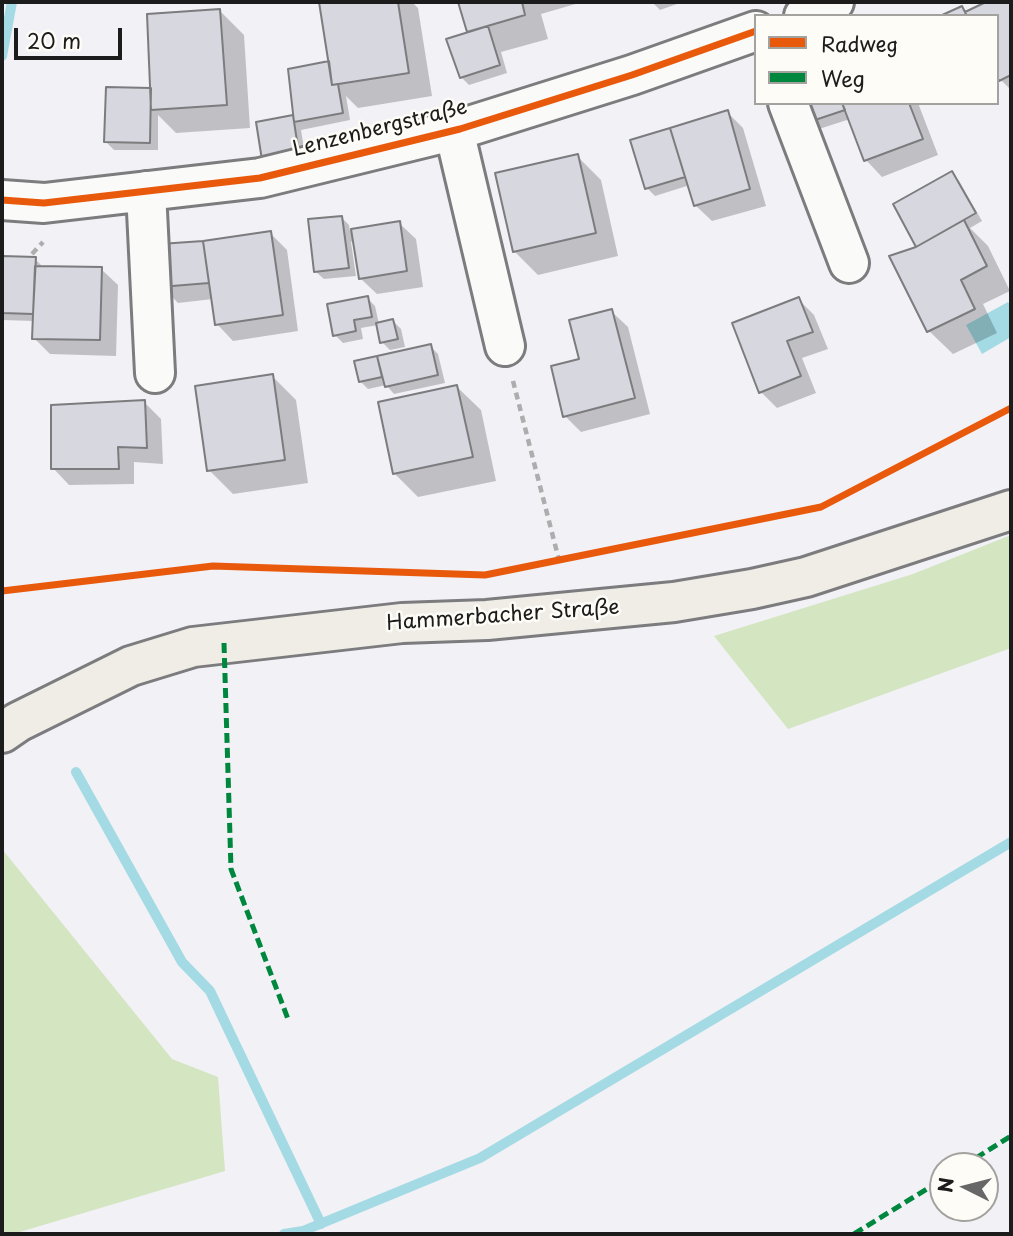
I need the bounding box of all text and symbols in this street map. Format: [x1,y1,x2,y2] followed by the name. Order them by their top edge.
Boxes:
[18,14,126,58] scale bar
[754,14,999,105] legend
[27,24,81,56] text: 20 m
[821,27,898,59] text: Radweg
[821,62,865,94] text: Weg
[290,95,470,163] street label: Lenzenbergstraße
[386,595,620,637] street label: Hammerbacher Straße
[929,1152,999,1222] north arrow
[930,1176,960,1194] text: N

